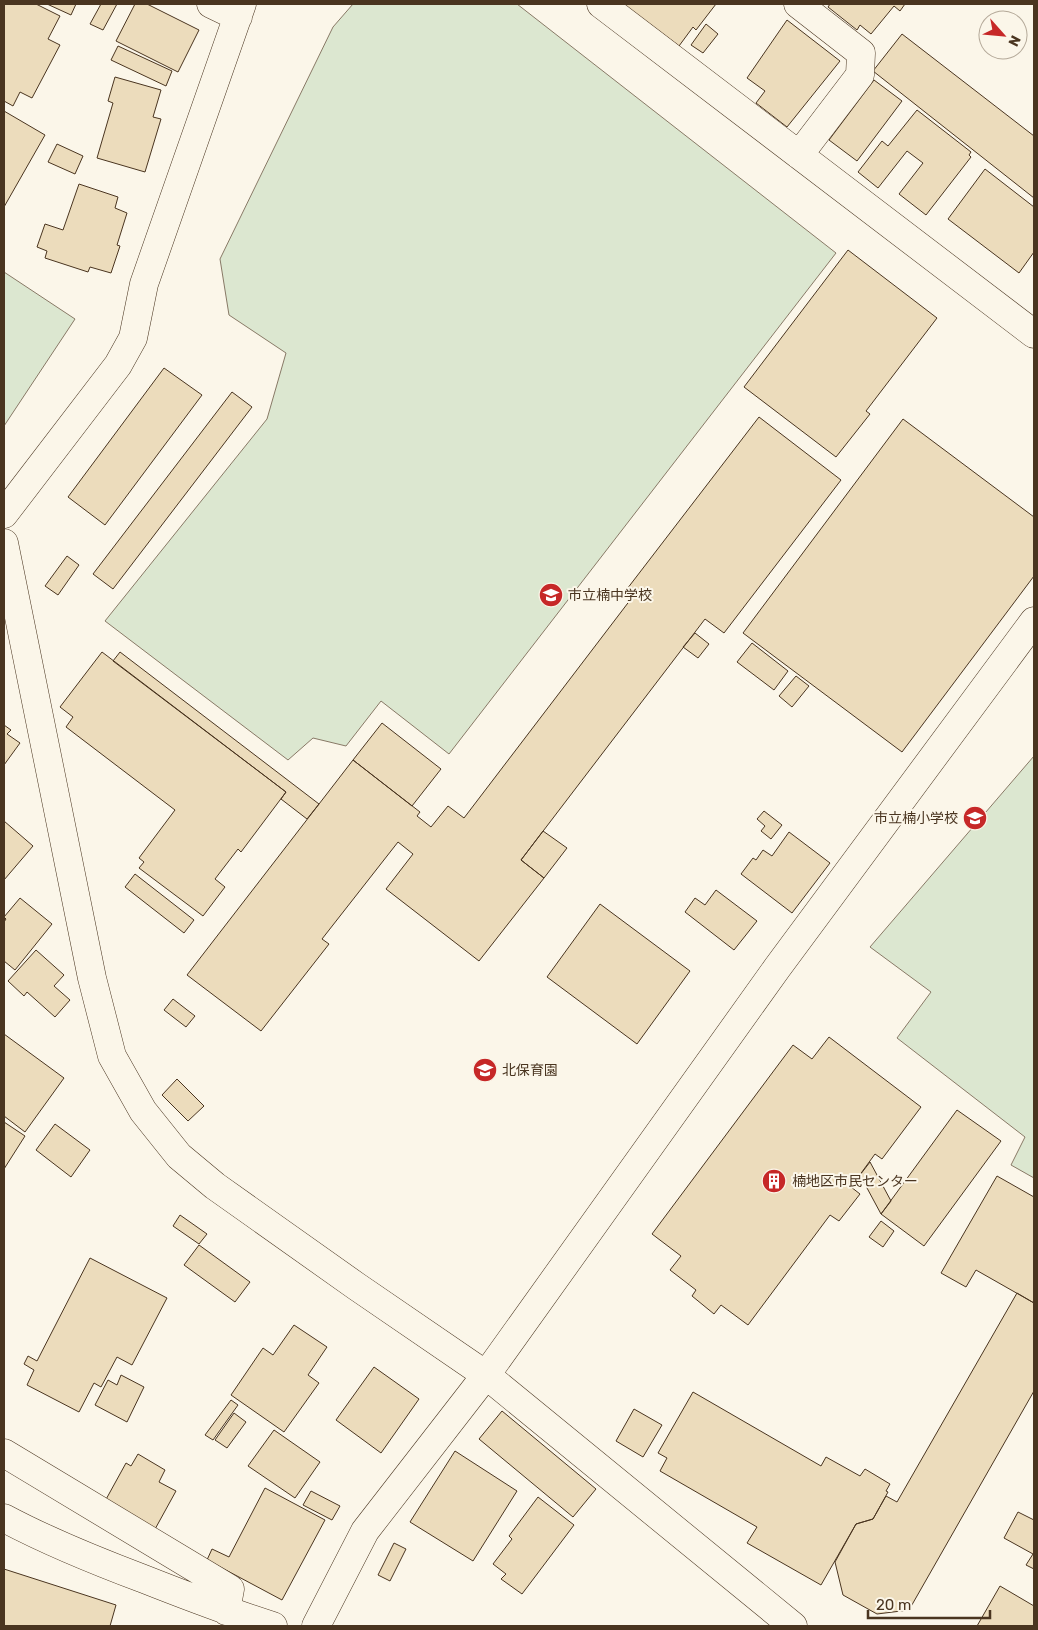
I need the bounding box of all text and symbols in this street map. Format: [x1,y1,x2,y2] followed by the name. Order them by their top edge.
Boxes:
[978,10,1028,60] north arrow
[1004,32,1024,49] text: N
[538,582,564,608] school or university icon: 市立楠中学校
[568,587,652,604] place label: 市立楠中学校
[962,805,988,831] school or university icon: 市立楠小学校
[874,810,958,827] place label: 市立楠小学校
[472,1057,498,1083] school or university icon: 北保育園
[502,1062,558,1079] place label: 北保育園
[761,1168,787,1194] building icon: 楠地区市民センター
[792,1173,918,1190] place label: 楠地区市民センター
[868,1588,990,1620] scale bar
[876,1596,911,1614] text: 20 m

